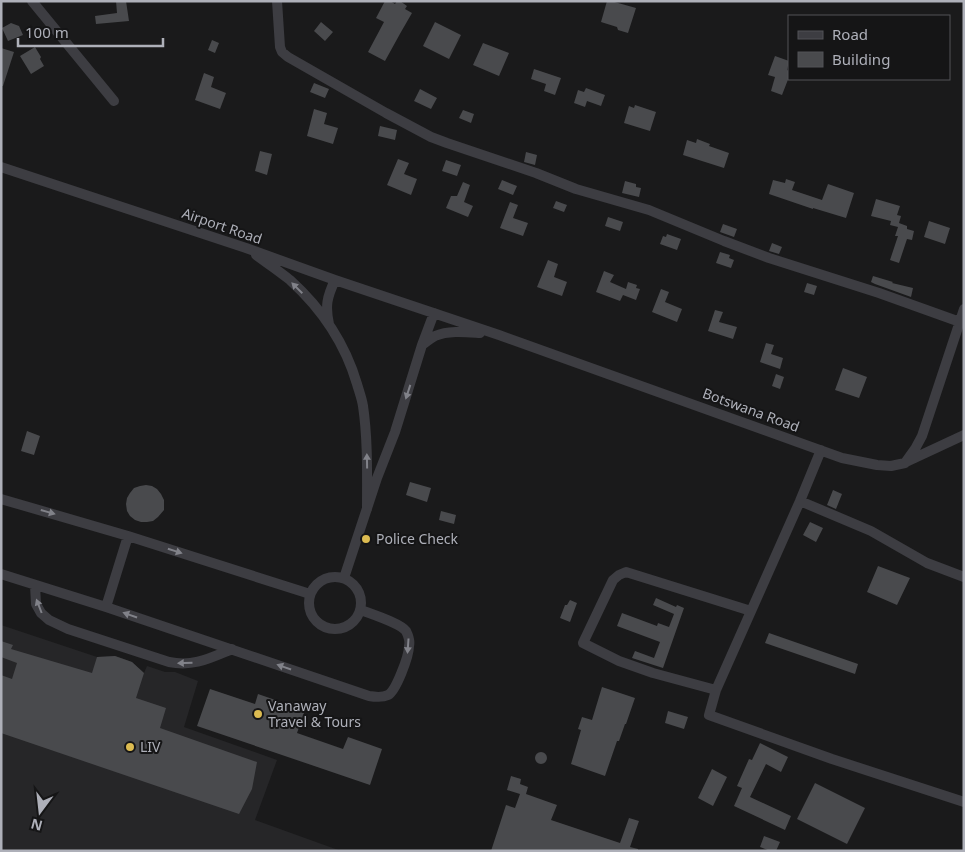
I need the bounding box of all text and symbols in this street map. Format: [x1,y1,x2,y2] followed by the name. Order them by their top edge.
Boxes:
[18,15,162,47] scale bar
[788,15,950,80] legend
[25,22,69,42] text: 100 m
[832,24,868,44] text: Road
[832,49,890,69] text: Building
[180,203,265,248] street label: Airport Road
[291,282,303,294] one-way arrow
[700,383,802,436] street label: Botswana Road
[403,385,411,400] one-way arrow
[363,452,371,468] one-way arrow
[41,509,56,517] one-way arrow
[376,529,459,548] place label: Police Check
[360,533,372,545] marker: Police Check
[167,548,182,555] one-way arrow
[35,598,43,613] one-way arrow
[123,611,138,618] one-way arrow
[403,639,411,655] one-way arrow
[177,660,193,668] one-way arrow
[277,663,292,670] one-way arrow
[268,696,361,731] place label: Vanaway Travel & Tours
[252,708,264,720] marker: Vanaway Travel & Tours
[140,737,161,756] place label: LIV
[124,741,136,753] marker: LIV
[15,787,65,837] north arrow
[29,814,44,836] text: N

